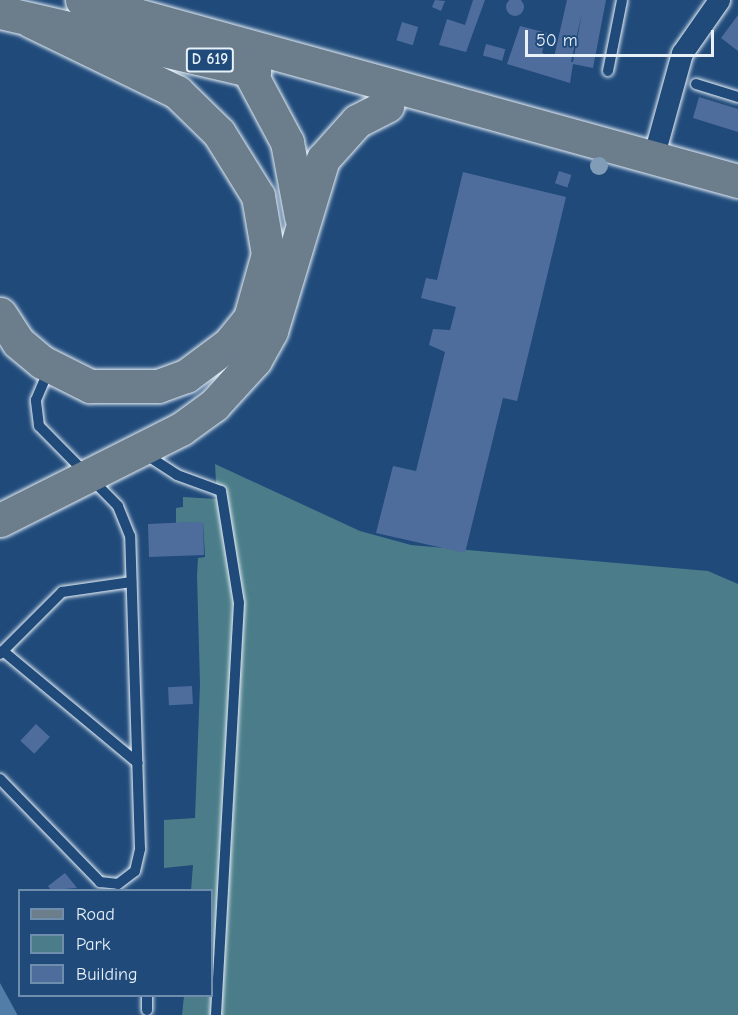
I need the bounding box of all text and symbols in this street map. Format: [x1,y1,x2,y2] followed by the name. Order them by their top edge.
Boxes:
[528,18,717,56] scale bar
[536,30,578,51] text: 50 m
[184,48,236,72] road number: D 619
[18,889,213,997] legend
[76,904,115,925] text: Road
[76,934,110,955] text: Park
[76,964,138,985] text: Building

